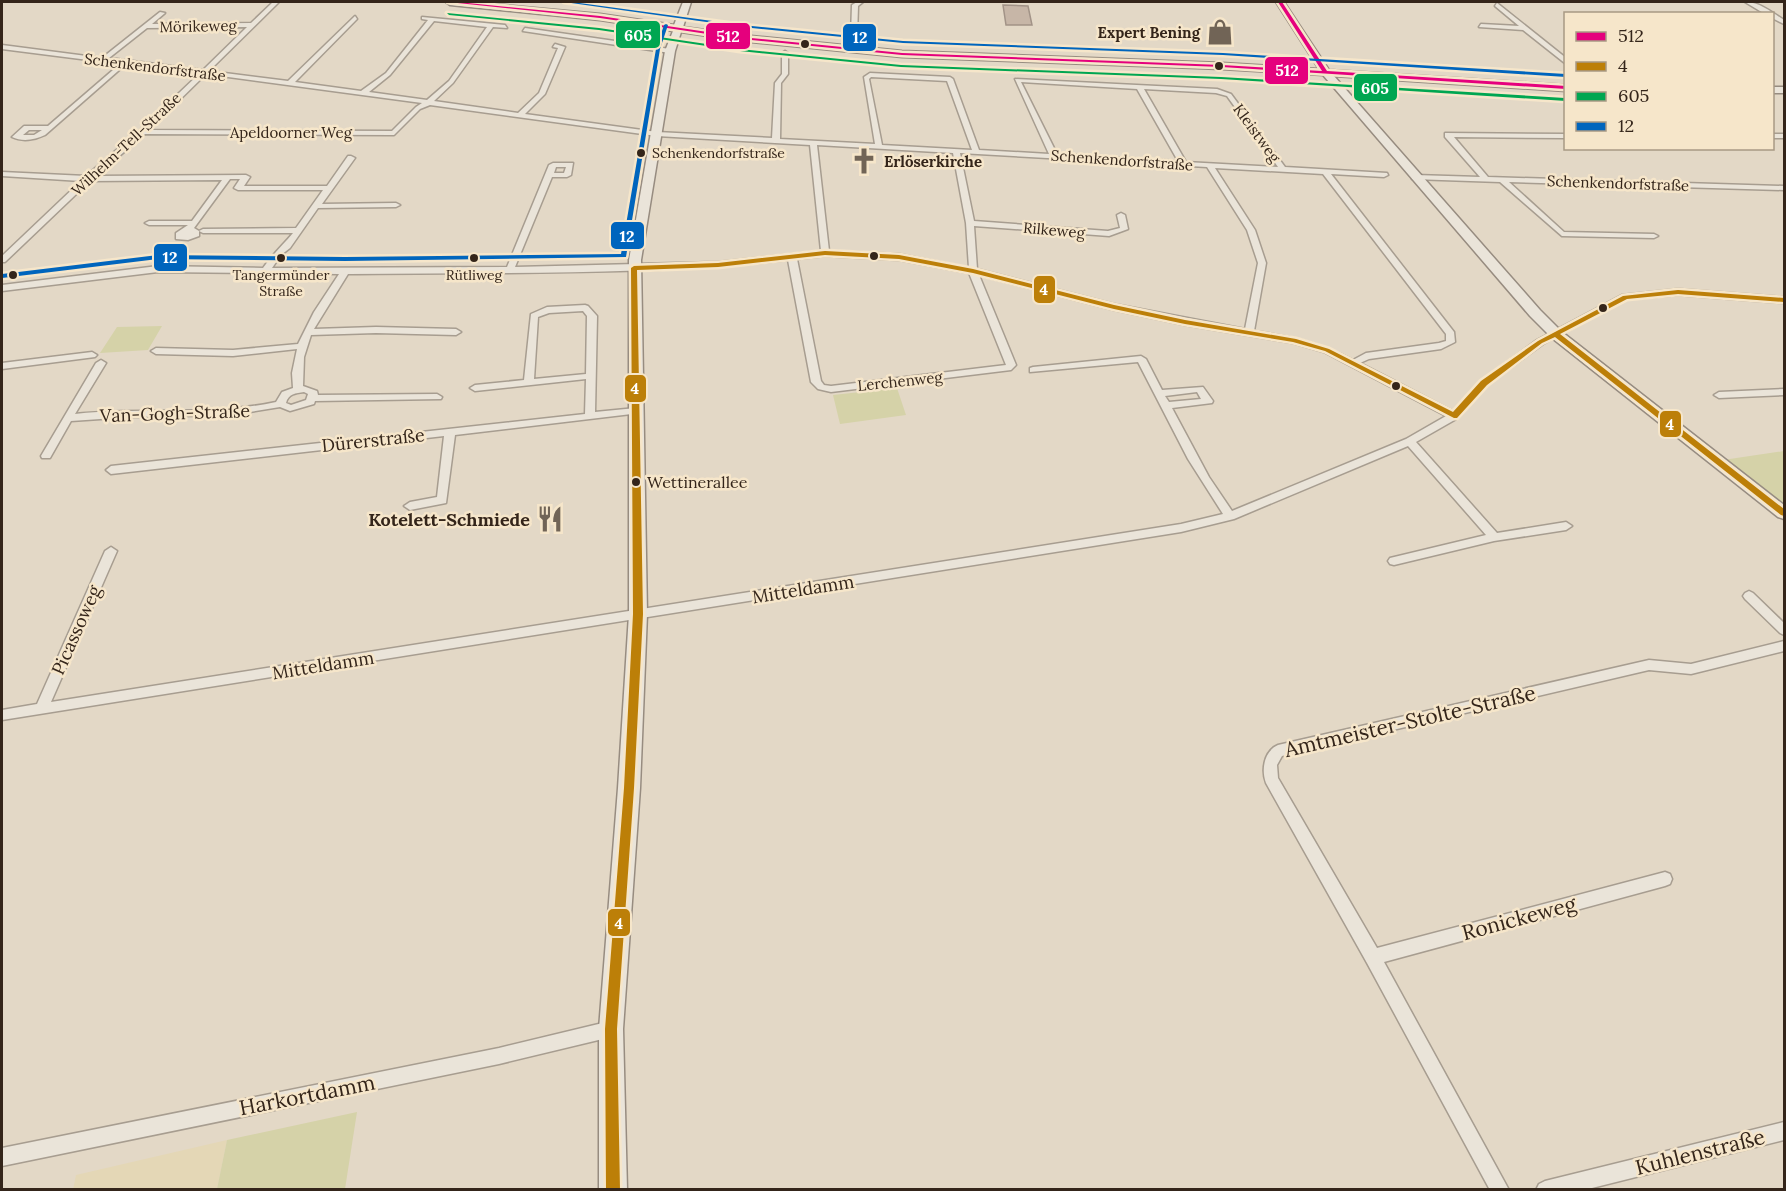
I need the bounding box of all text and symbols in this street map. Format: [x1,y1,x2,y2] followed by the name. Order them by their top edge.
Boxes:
[1564,12,1774,150] legend
[159,16,238,36] street label: Mörikeweg
[1205,17,1235,47] shop icon: Expert Bening
[615,20,661,49] line badge: 605
[705,22,751,50] line badge: 512
[842,23,877,52] line badge: 12
[1098,23,1201,42] place label: Expert Bening
[1618,24,1644,47] text: 512
[624,25,652,45] text: 605
[716,26,740,46] text: 512
[852,27,868,47] text: 12
[799,38,811,50] unlabelled marker
[83,49,227,85] street label: Schenkendorfstraße
[1618,54,1628,77] text: 4
[1264,56,1309,85] line badge: 512
[1213,60,1225,72] unlabelled marker
[1275,60,1299,80] text: 512
[1353,73,1398,102] line badge: 605
[1361,78,1389,98] text: 605
[1618,84,1649,107] text: 605
[67,88,185,200] street label: Wilhelm-Tell-Straße
[1229,100,1285,167] street label: Kleistweg
[1618,114,1634,137] text: 12
[229,123,353,142] street label: Apeldoorner Weg
[652,144,785,162] place label: Schenkendorfstraße
[849,146,879,176] church icon: Erlöserkirche
[1050,146,1194,174] street label: Schenkendorfstraße
[635,147,647,159] marker: Schenkendorfstraße
[884,152,982,171] place label: Erlöserkirche
[1546,171,1690,195] street label: Schenkendorfstraße
[1022,218,1086,242] street label: Rilkeweg
[610,221,645,250] line badge: 12
[619,226,635,246] text: 12
[153,243,188,272] line badge: 12
[162,247,178,267] text: 12
[868,250,880,262] unlabelled marker
[275,252,287,264] marker: Tangermünder Straße
[468,252,480,264] marker: Rütliweg
[232,266,330,300] place label: Tangermünder Straße
[446,266,503,284] place label: Rütliweg
[7,269,19,281] unlabelled marker
[1033,275,1056,304] line badge: 4
[1040,279,1049,299] text: 4
[1597,302,1609,314] unlabelled marker
[857,367,944,395] street label: Lerchenweg
[624,374,647,403] line badge: 4
[631,378,640,398] text: 4
[1390,380,1402,392] unlabelled marker
[98,399,251,427] street label: Van-Gogh-Straße
[1659,410,1682,438] line badge: 4
[1666,414,1675,434] text: 4
[320,423,426,457] street label: Dürerstraße
[647,472,748,492] place label: Wettinerallee
[630,476,642,488] marker: Wettinerallee
[535,504,565,534] restaurant icon: Kotelett-Schmiede
[368,508,530,531] place label: Kotelett-Schmiede
[750,570,856,608] street label: Mitteldamm
[46,581,106,678] street label: Picassoweg
[270,646,376,684] street label: Mitteldamm
[1281,679,1538,763] street label: Amtmeister-Stolte-Straße
[1459,890,1579,946] street label: Ronickeweg
[607,908,631,937] line badge: 4
[615,913,624,933] text: 4
[237,1069,377,1121] street label: Harkortdamm
[1632,1123,1768,1181] street label: Kuhlenstraße

